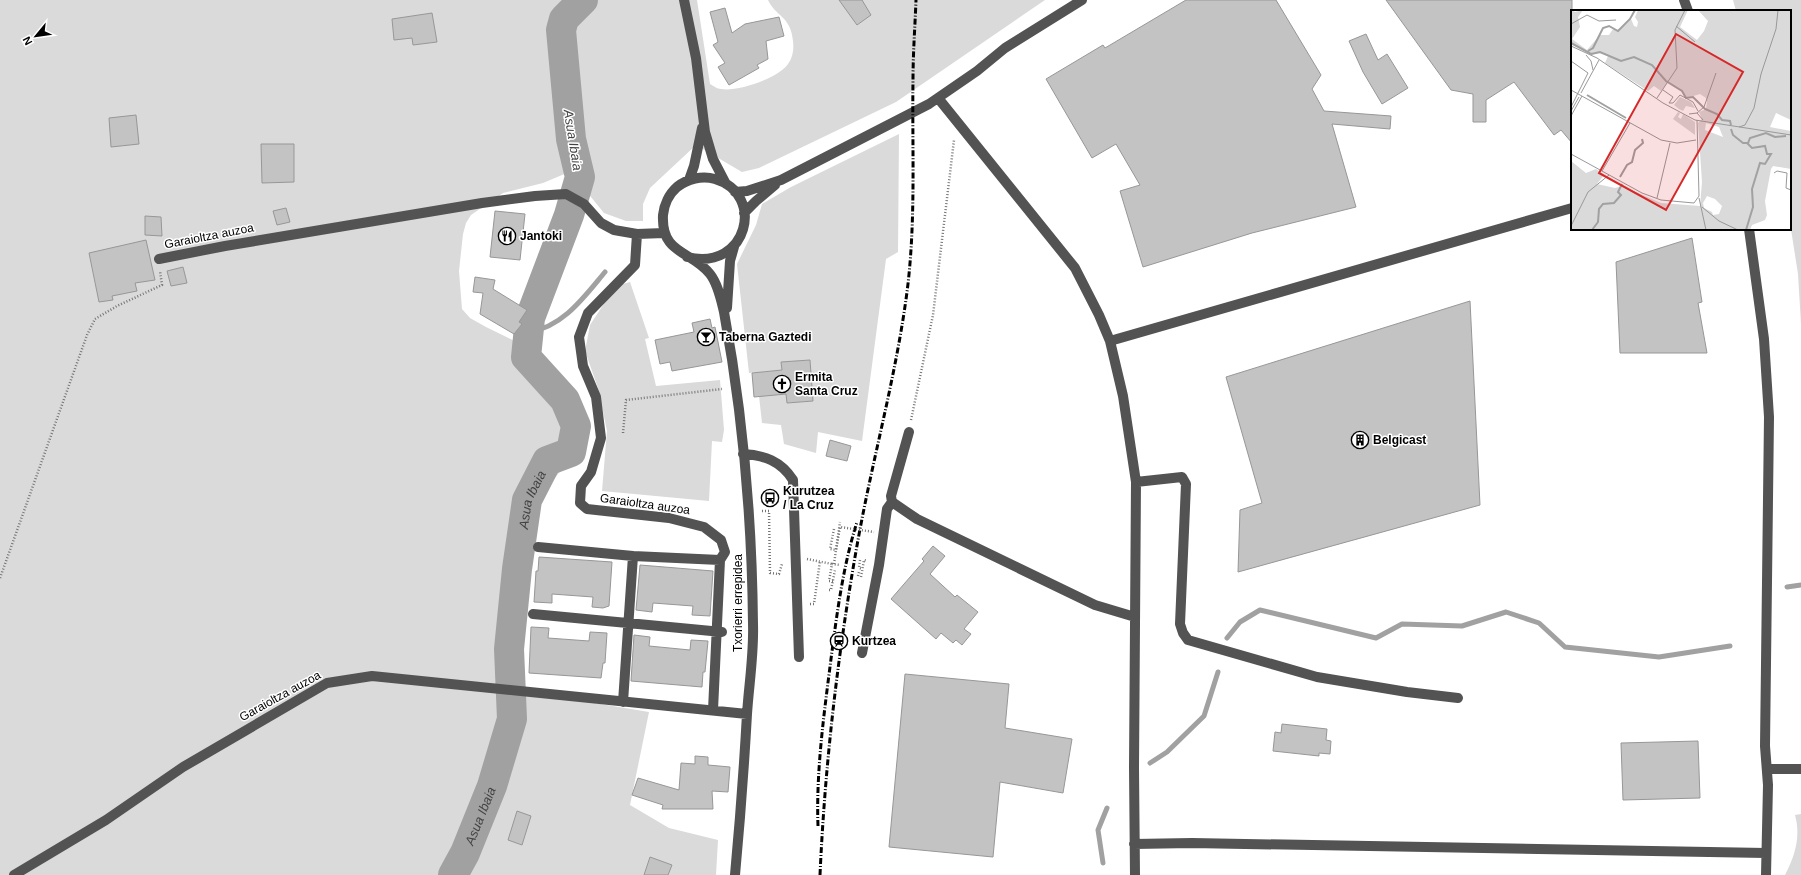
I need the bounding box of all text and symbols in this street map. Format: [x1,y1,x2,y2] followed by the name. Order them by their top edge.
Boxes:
[1571,10,1791,230] inset map
[16,16,56,56] north arrow
[20,34,34,47] text: N
[561,107,585,172] water label: Asua Ibaia
[163,220,255,252] street label: Garaioltza auzoa
[497,226,517,246] restaurant icon: Jantoki
[520,229,562,243] place label: Jantoki
[696,327,716,347] bar icon: Taberna Gaztedi
[719,330,811,344] place label: Taberna Gaztedi
[795,370,858,398] place label: Ermita Santa Cruz
[772,374,792,394] church icon: Ermita Santa Cruz
[1350,430,1370,450] building icon: Belgicast
[1373,433,1426,447] place label: Belgicast
[515,468,548,531] water label: Asua Ibaia
[783,484,835,512] place label: Kurutzea / La Cruz
[760,488,780,508] bus stop icon: Kurutzea / La Cruz
[599,491,691,517] street label: Garaioltza auzoa
[731,554,745,652] street label: Txorierri errepidea
[829,631,849,651] station icon: Kurtzea
[852,634,896,648] place label: Kurtzea
[237,668,323,724] street label: Garaioltza auzoa
[461,785,498,848] water label: Asua Ibaia

